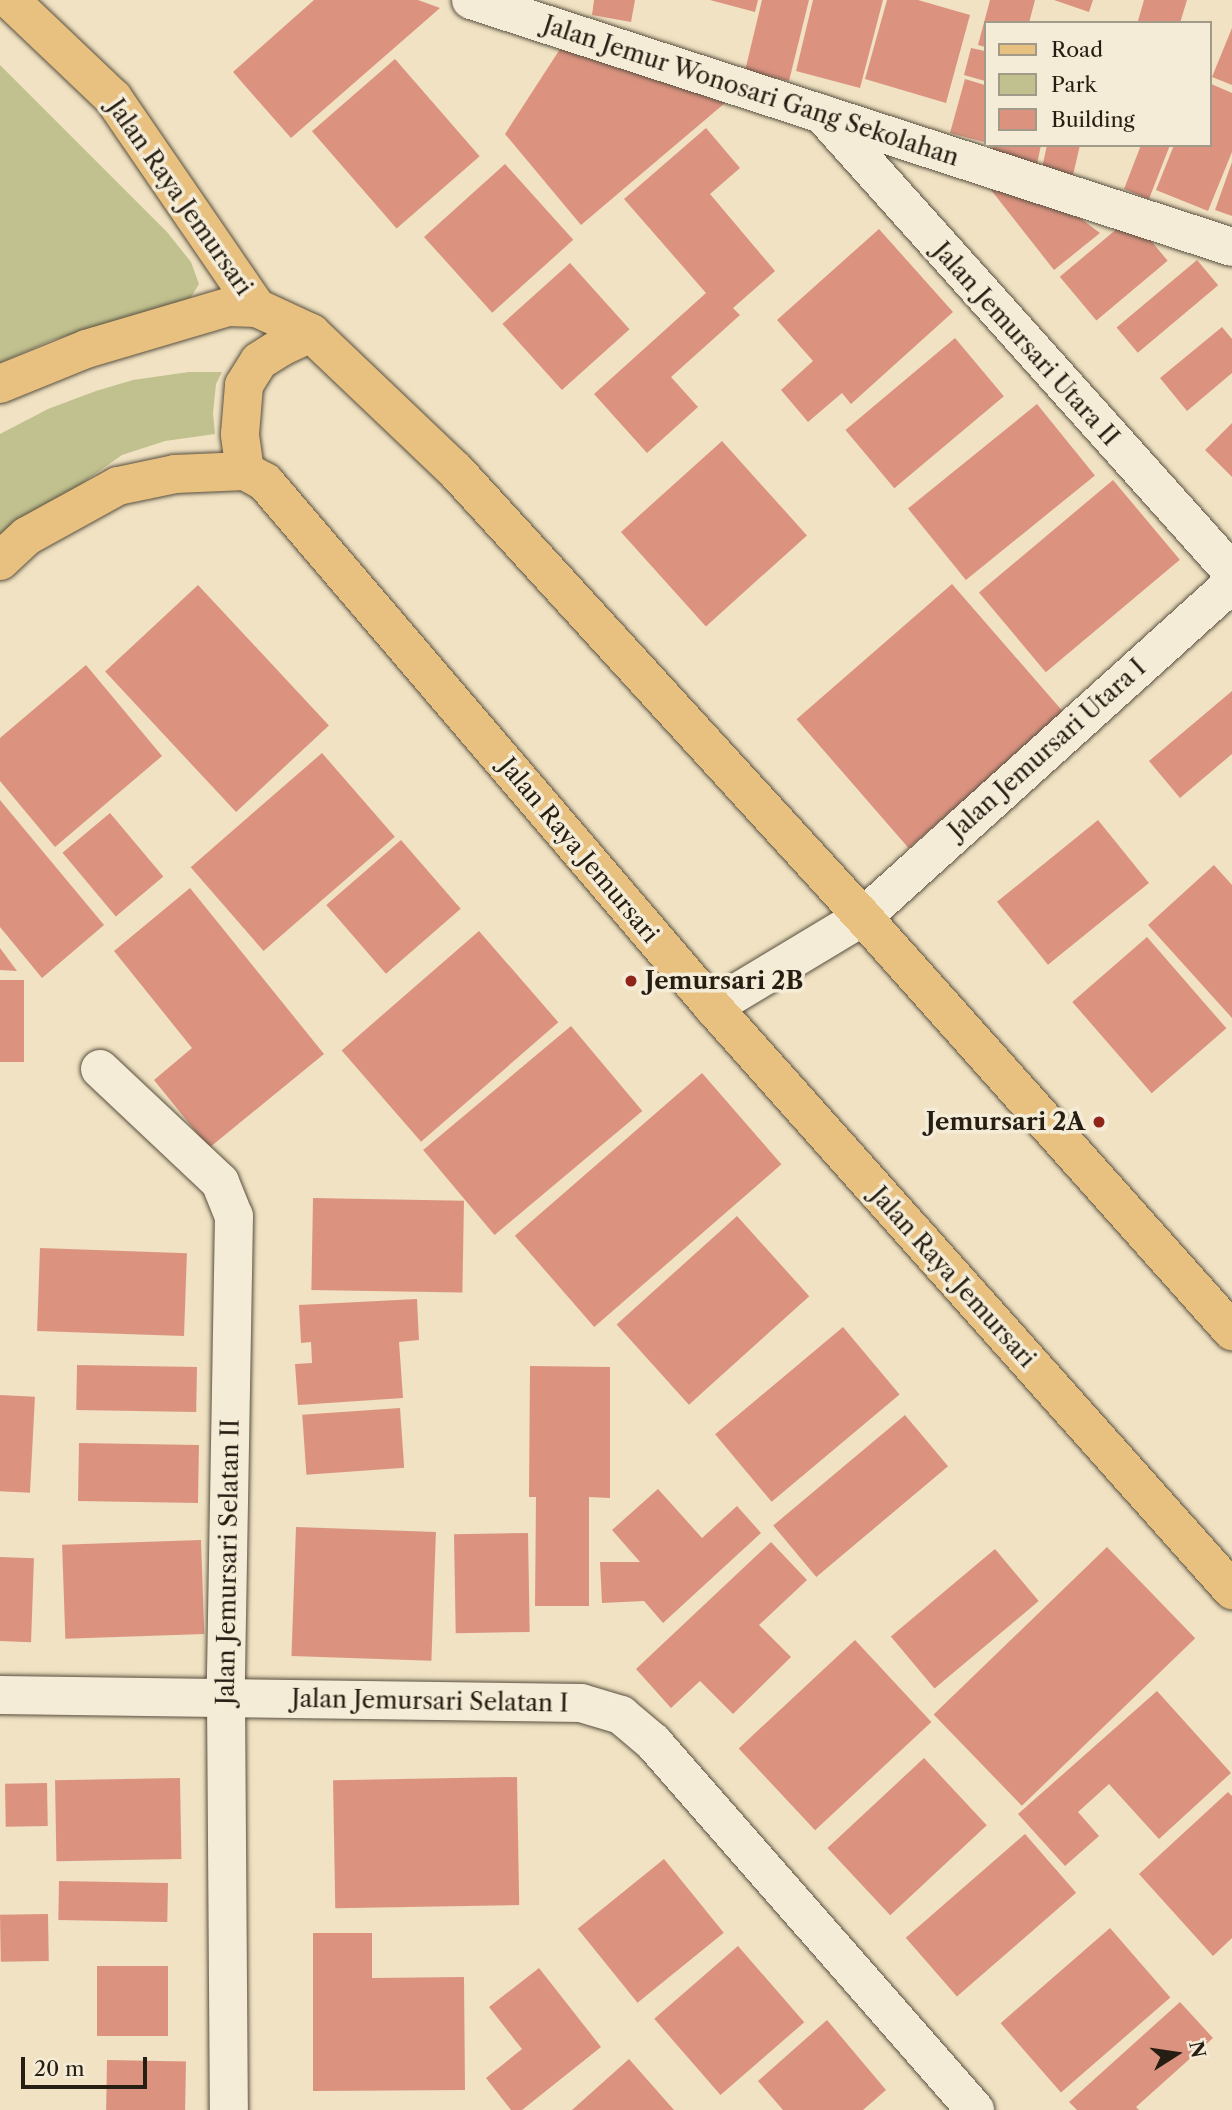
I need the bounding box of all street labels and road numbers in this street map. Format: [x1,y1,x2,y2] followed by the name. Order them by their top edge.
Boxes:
[539,10,963,172] street label: Jalan Jemur Wonosari Gang Sekolahan
[101,93,259,301] street label: Jalan Raya Jemursari
[927,236,1125,452] street label: Jalan Jemursari Utara II
[943,653,1151,845] street label: Jalan Jemursari Utara I
[493,752,665,948] street label: Jalan Raya Jemursari
[864,1181,1042,1373] street label: Jalan Raya Jemursari
[211,1419,245,1705] street label: Jalan Jemursari Selatan II
[291,1684,569,1718] street label: Jalan Jemursari Selatan I

